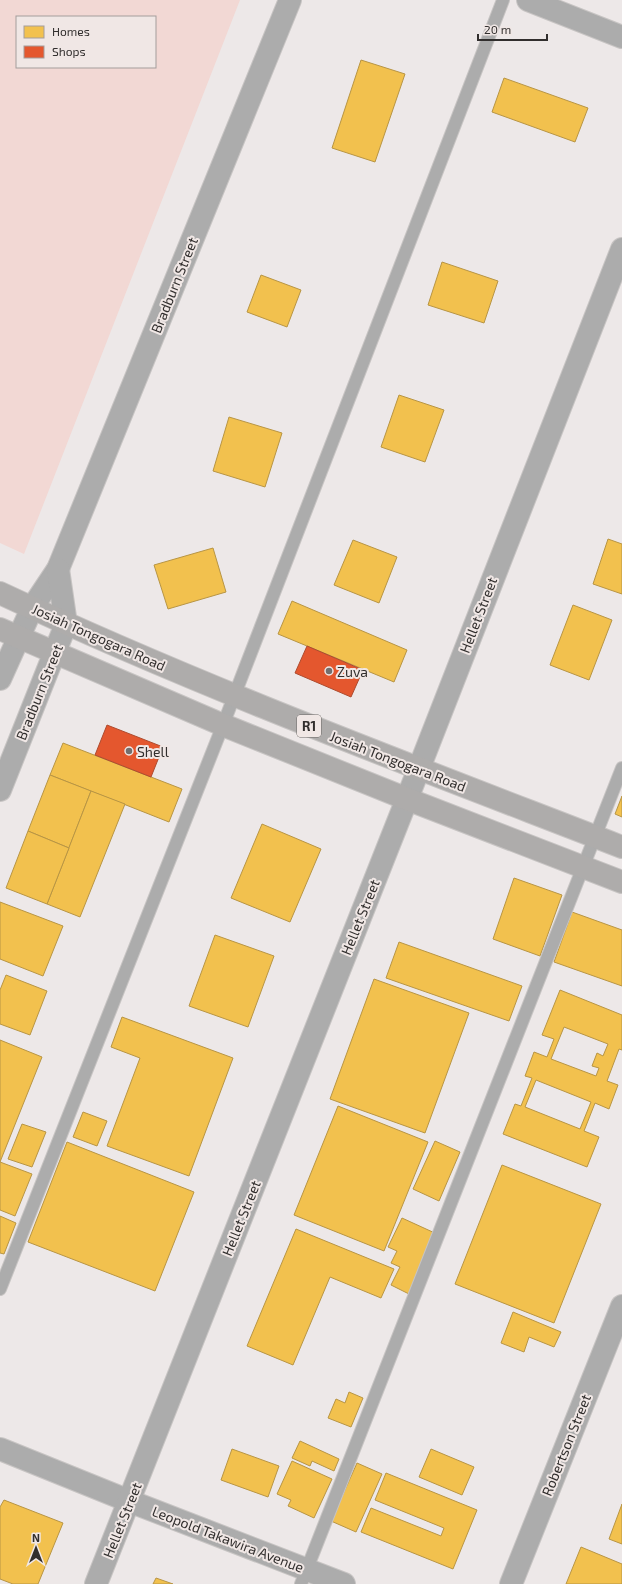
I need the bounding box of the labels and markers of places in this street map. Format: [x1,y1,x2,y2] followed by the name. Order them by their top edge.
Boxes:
[337,663,368,680] place label: Zuva
[324,666,334,676] marker: Zuva
[137,743,170,760] place label: Shell
[124,746,134,756] marker: Shell

